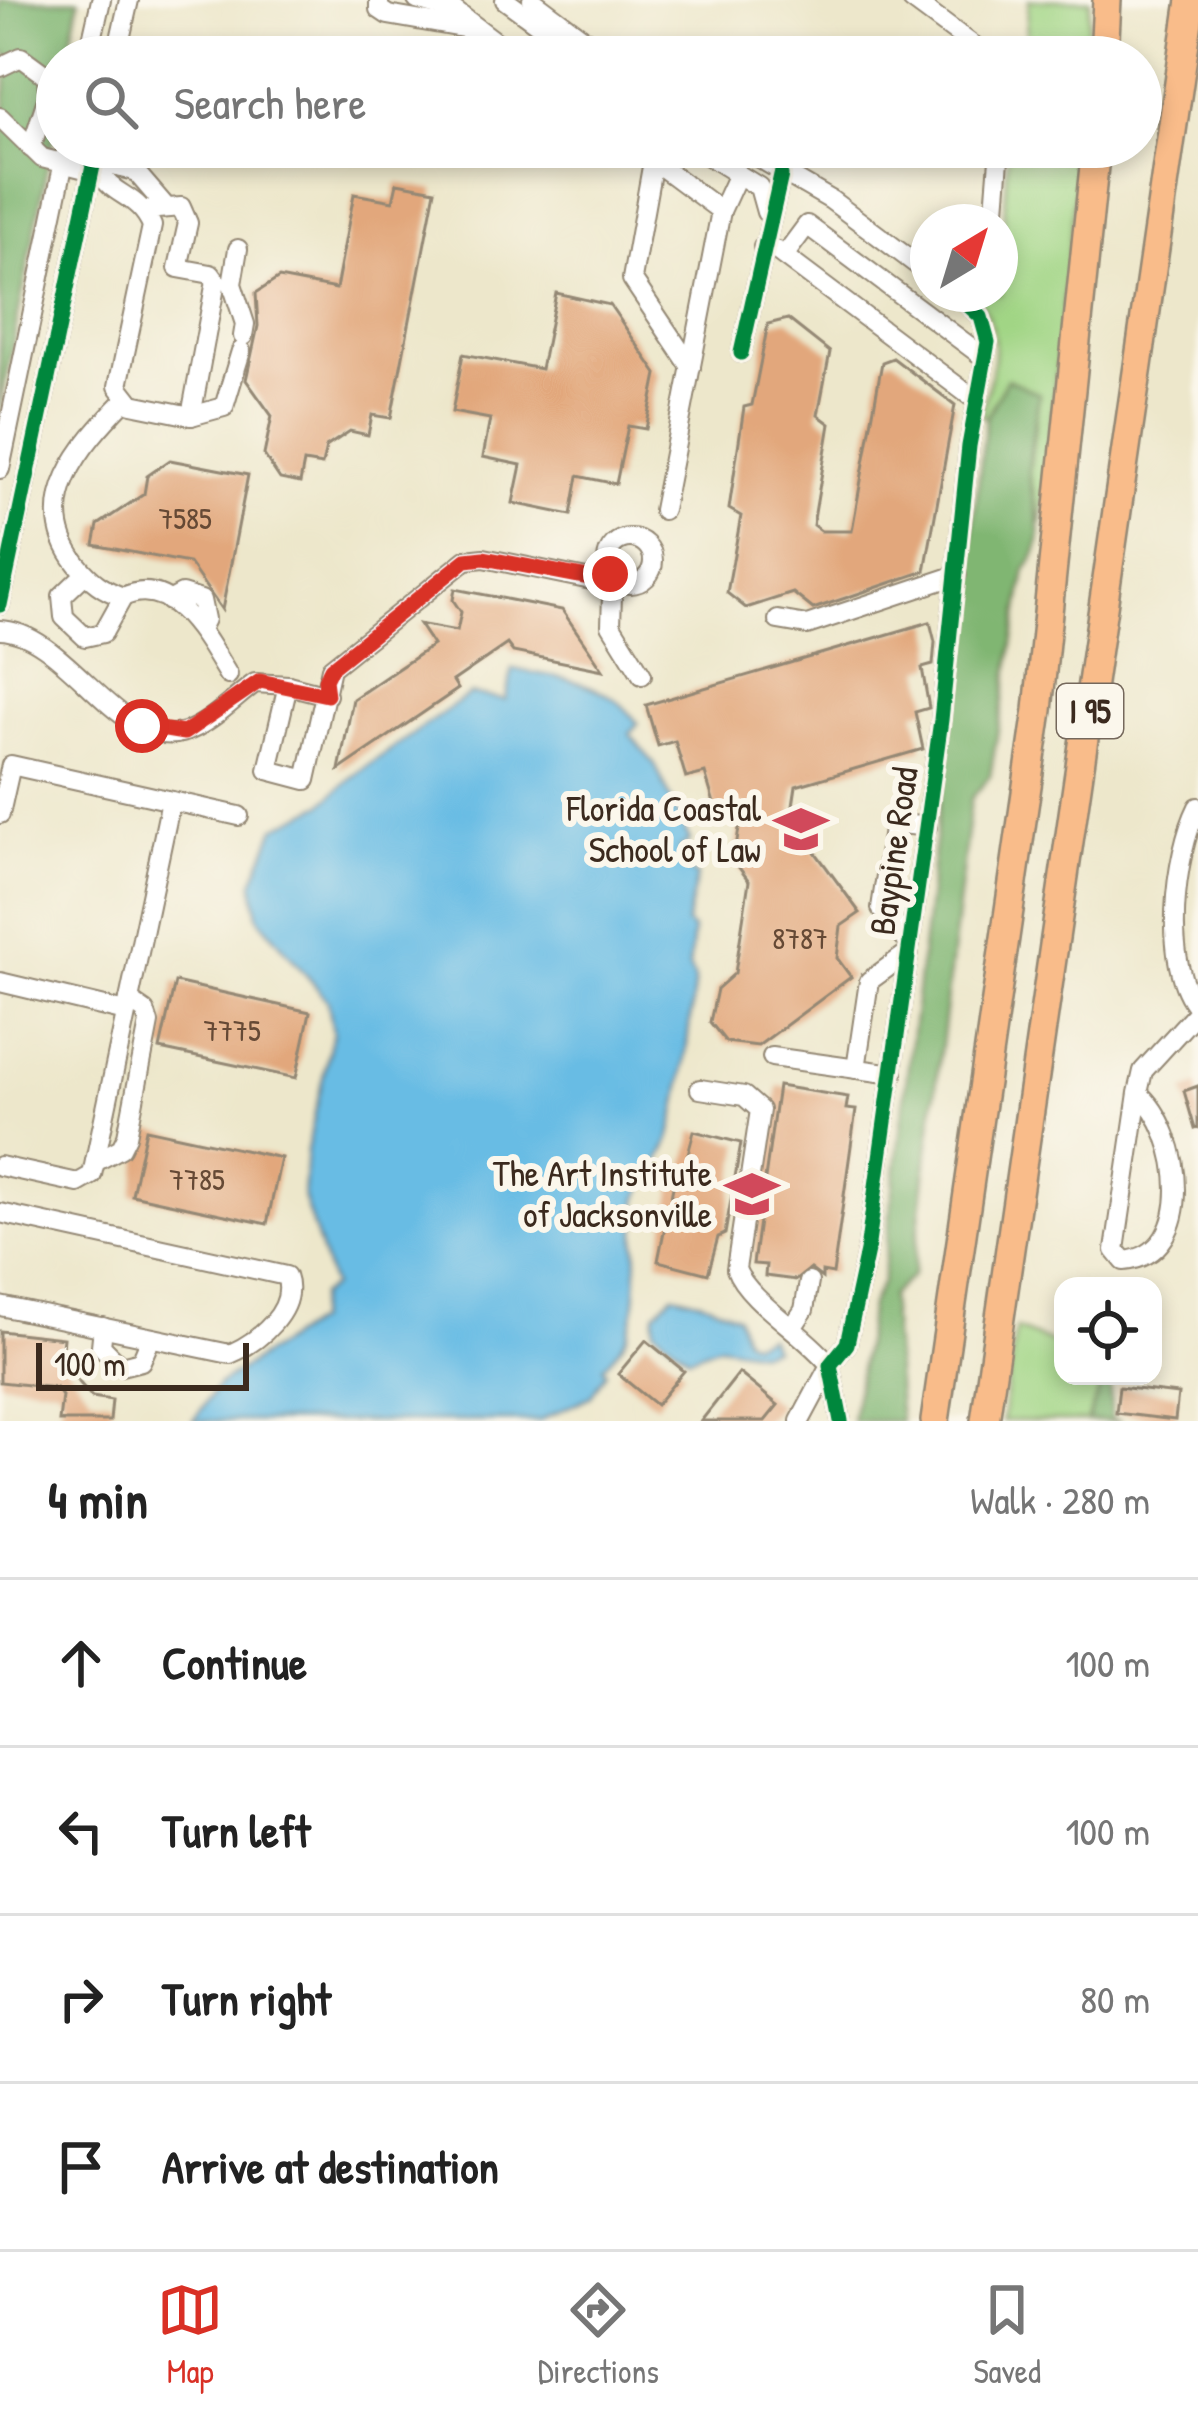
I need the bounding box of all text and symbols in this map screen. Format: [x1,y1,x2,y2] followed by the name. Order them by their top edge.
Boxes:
[36,36,1162,168] search box
[78,69,144,135] icon: search
[174,72,366,133] text: Search here
[910,204,1018,312] north arrow
[158,498,212,538] house number: 7585
[583,547,637,601] route end
[1057,684,1123,738] road number: I 95
[115,699,169,753] route start
[856,764,929,938] street label: Baypine Road
[566,783,761,873] place label: Florida Coastal School of Law
[772,800,830,858] school or university icon: Florida Coastal School of Law
[772,918,828,958] house number: 8787
[203,1010,261,1050] house number: 7775
[493,1148,712,1238] place label: The Art Institute of Jacksonville
[169,1159,225,1199] house number: 7785
[723,1165,781,1223] school or university icon: The Art Institute of Jacksonville
[1054,1277,1162,1385] map controls
[1054,1277,1162,1385] button: locate
[36,1337,249,1390] scale bar
[54,1342,126,1386] text: 100 m
[48,1465,148,1534] text: 4 min
[970,1473,1150,1526] text: Walk · 280 m
[48,1630,114,1696] icon: ahead
[162,1632,307,1693] text: Continue
[1065,1636,1150,1689] text: 100 m
[48,1798,114,1864] icon: left
[162,1800,311,1861] text: Turn left
[1065,1804,1150,1857] text: 100 m
[48,1966,114,2032] icon: right
[162,1968,331,2029] text: Turn right
[1080,1972,1150,2025] text: 80 m
[48,2134,114,2200] icon: arrive
[162,2136,499,2197] text: Arrive at destination
[157,2277,223,2393] tab: Map
[538,2277,659,2393] tab: Directions
[973,2277,1041,2393] tab: Saved

